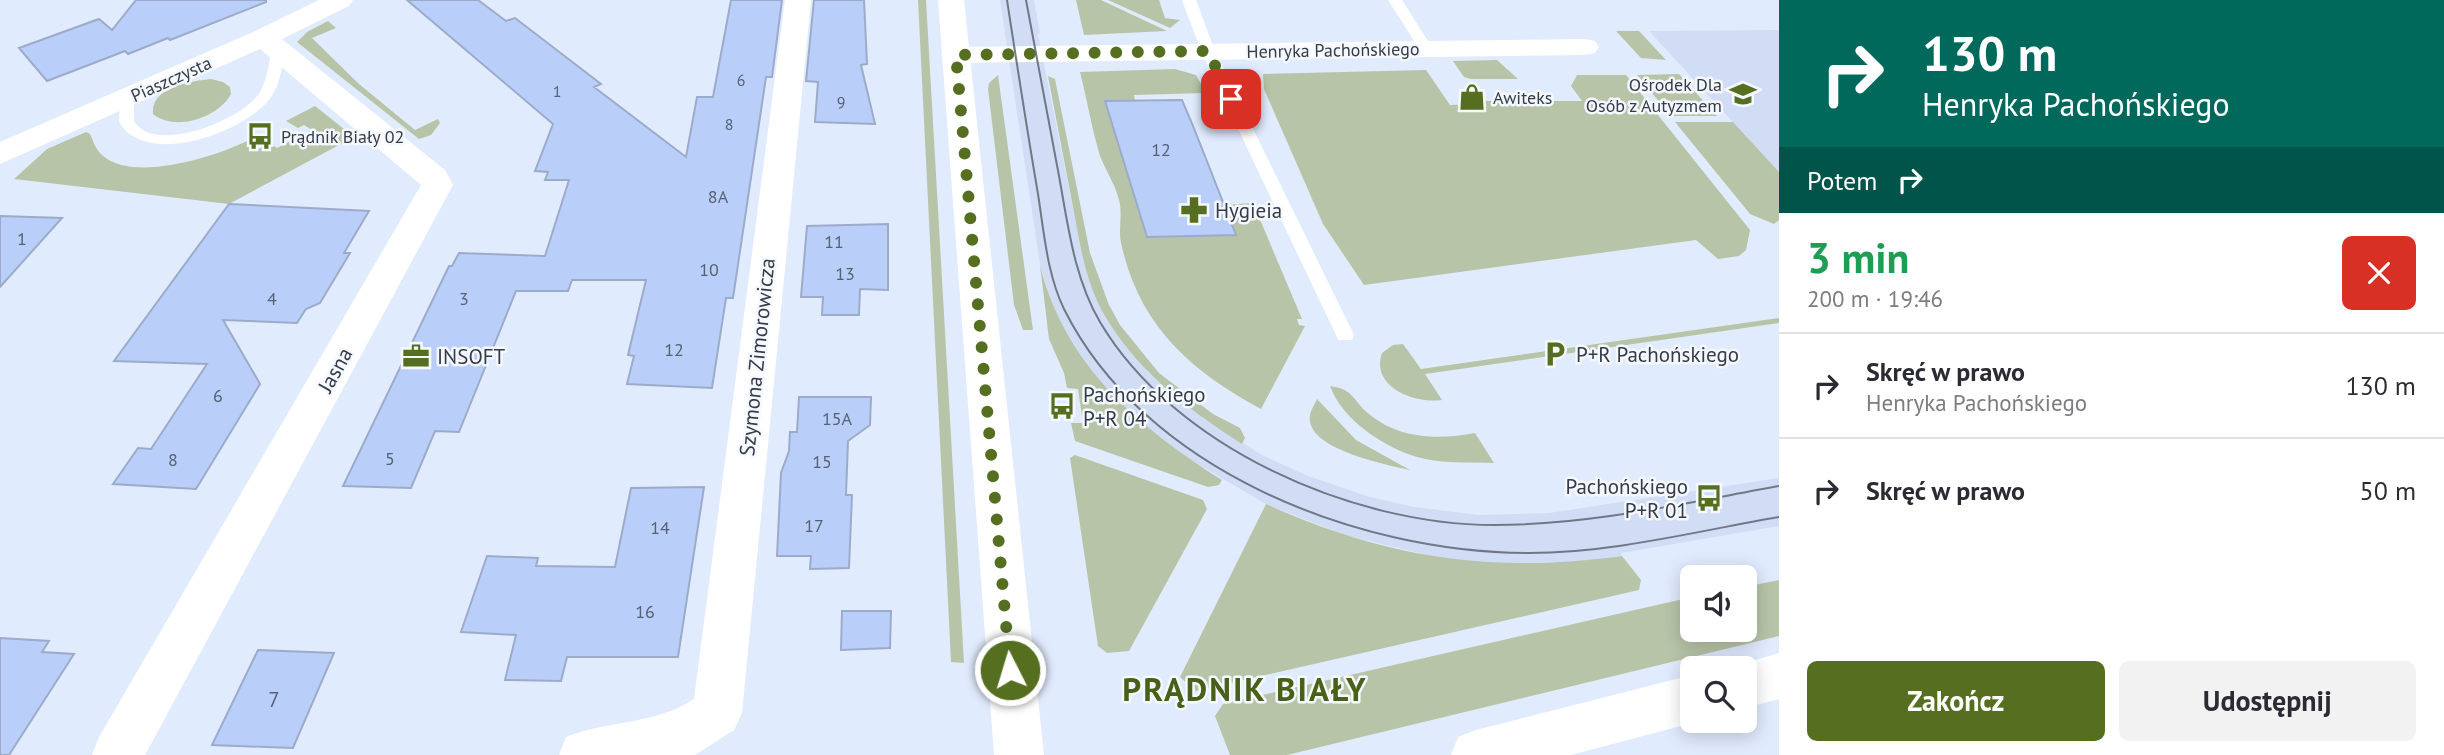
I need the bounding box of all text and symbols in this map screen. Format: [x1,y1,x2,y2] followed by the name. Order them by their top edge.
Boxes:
[1922,21,2057,85] text: 130 m
[1807,28,1898,119] icon: right
[1246,37,1420,63] street label: Henryka Pachońskiego
[127,51,215,107] street label: Piaszczysta
[1201,69,1261,129] pin
[737,70,745,90] house number: 6
[1586,73,1722,117] place label: Ośrodek Dla Osób z Autyzmem
[1728,79,1758,109] school or university icon: Ośrodek Dla Osób z Autyzmem
[1212,80,1250,118] icon: arrive
[553,81,561,101] house number: 1
[1457,82,1487,112] shop icon: Awiteks
[1922,83,2230,125] text: Henryka Pachońskiego
[1493,86,1552,109] place label: Awiteks
[837,92,845,112] house number: 9
[725,114,733,134] house number: 8
[245,121,275,151] bus stop icon: Prądnik Biały 02
[281,125,404,148] place label: Prądnik Biały 02
[1151,138,1171,161] house number: 12
[1891,161,1929,199] icon: right
[1807,164,1877,197] text: Potem
[708,185,729,208] house number: 8A
[1179,195,1209,225] pharmacy icon: Hygieia
[1215,197,1282,224] place label: Hygieia
[17,227,27,250] house number: 1
[824,230,844,253] house number: 11
[1807,230,1909,285] text: 3 min
[2342,236,2416,310] button: close
[733,257,781,457] street label: Szymona Zimorowicza
[699,258,719,281] house number: 10
[835,262,855,285] house number: 13
[1807,284,1943,313] text: 200 m · 19:46
[267,287,277,310] house number: 4
[459,287,469,310] house number: 3
[664,338,684,361] house number: 12
[1540,339,1570,369] parking icon: P+R Pachońskiego
[401,341,431,371] office icon: INSOFT
[1576,341,1739,368] place label: P+R Pachońskiego
[311,343,358,398] street label: Jasna
[437,343,506,370] place label: INSOFT
[1866,355,2025,388] text: Skręć w prawo
[1807,367,1845,405] icon: right
[2345,369,2416,402] text: 130 m
[1083,381,1206,432] place label: Pachońskiego P+R 04
[213,384,223,407] house number: 6
[1866,388,2087,417] text: Henryka Pachońskiego
[1047,391,1077,421] bus stop icon: Pachońskiego P+R 04
[822,407,853,430] house number: 15A
[385,447,395,470] house number: 5
[168,448,178,471] house number: 8
[812,450,832,473] house number: 15
[1807,472,1845,510] icon: right
[1565,473,1688,524] place label: Pachońskiego P+R 01
[1866,474,2025,507] text: Skręć w prawo
[2360,474,2416,507] text: 50 m
[1694,483,1724,513] bus stop icon: Pachońskiego P+R 01
[804,514,824,537] house number: 17
[650,516,670,539] house number: 14
[1680,565,1757,733] map controls
[1680,565,1757,642] button: sound
[635,600,655,623] house number: 16
[973,633,1047,707] position arrow
[1680,656,1757,733] button: search
[1807,661,2105,741] button: Zakończ
[2119,661,2416,741] button: Udostępnij
[1122,667,1368,710] district label: PRĄDNIK BIAŁY
[268,686,280,713] house number: 7

